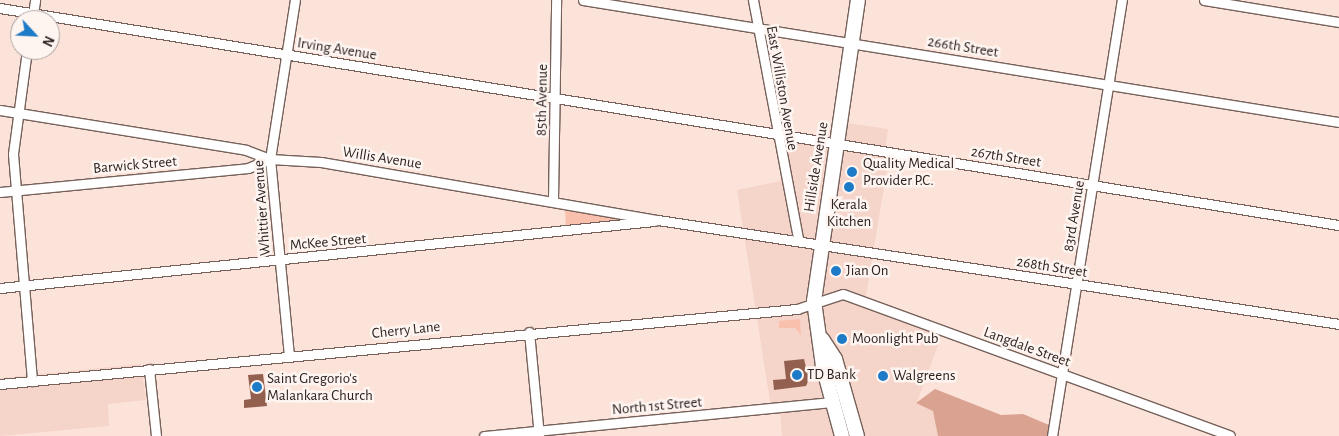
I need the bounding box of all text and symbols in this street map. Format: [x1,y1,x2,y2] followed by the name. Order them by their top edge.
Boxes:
[10,10,60,60] north arrow
[762,24,802,152] street label: East Williston Avenue
[926,33,1000,61] street label: 266th Street
[39,34,56,48] text: N
[296,34,378,64] street label: Irving Avenue
[532,64,552,136] street label: 85th Avenue
[800,120,832,214] street label: Hillside Avenue
[341,143,423,173] street label: Willis Avenue
[970,143,1042,171] street label: 267th Street
[92,152,178,178] street label: Barwick Street
[863,154,954,189] place label: Quality Medical Provider P.C.
[250,160,274,256] street label: Whittier Avenue
[845,165,859,179] marker: Quality Medical Provider P.C.
[1059,179,1089,253] street label: 83rd Avenue
[843,181,855,193] marker: Kerala Kitchen
[827,195,871,230] place label: Kerala Kitchen
[289,230,367,254] street label: McKee Street
[1015,253,1089,281] street label: 268th Street
[846,262,889,280] place label: Jian On
[830,265,842,277] marker: Jian On
[371,317,441,343] street label: Cherry Lane
[981,323,1073,371] street label: Langdale Street
[852,330,939,348] place label: Moonlight Pub
[836,333,848,345] marker: Moonlight Pub
[807,366,856,384] place label: TD Bank
[893,367,955,385] place label: Walgreens
[267,369,373,404] place label: Saint Gregorio's Malankara Church
[791,369,803,381] marker: TD Bank
[877,370,889,382] marker: Walgreens
[251,381,263,393] marker: Saint Gregorio's Malankara Church
[611,393,703,419] street label: North 1st Street

